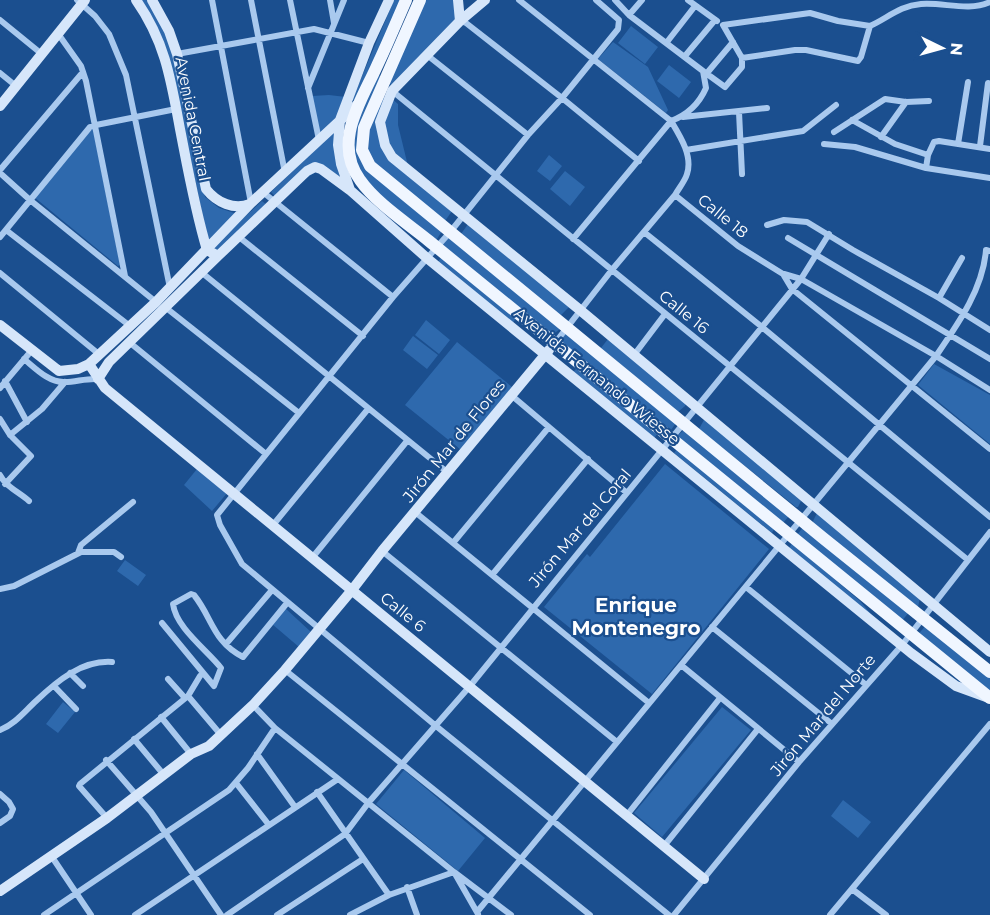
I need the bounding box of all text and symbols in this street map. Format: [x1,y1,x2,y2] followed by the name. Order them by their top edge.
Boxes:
[912,18,972,78] north arrow
[946,42,966,57] text: N
[172,55,214,183] street label: Avenida Central
[694,190,752,242] street label: Calle 18
[655,286,713,338] street label: Calle 16
[510,303,684,449] street label: Avenida Fernando Wiesse
[398,376,509,507] street label: Jirón Mar de Flores
[524,465,635,592] street label: Jirón Mar del Coral
[376,588,430,636] street label: Calle 6
[571,593,701,640] district label: Enrique Montenegro
[766,650,880,781] street label: Jirón Mar del Norte

